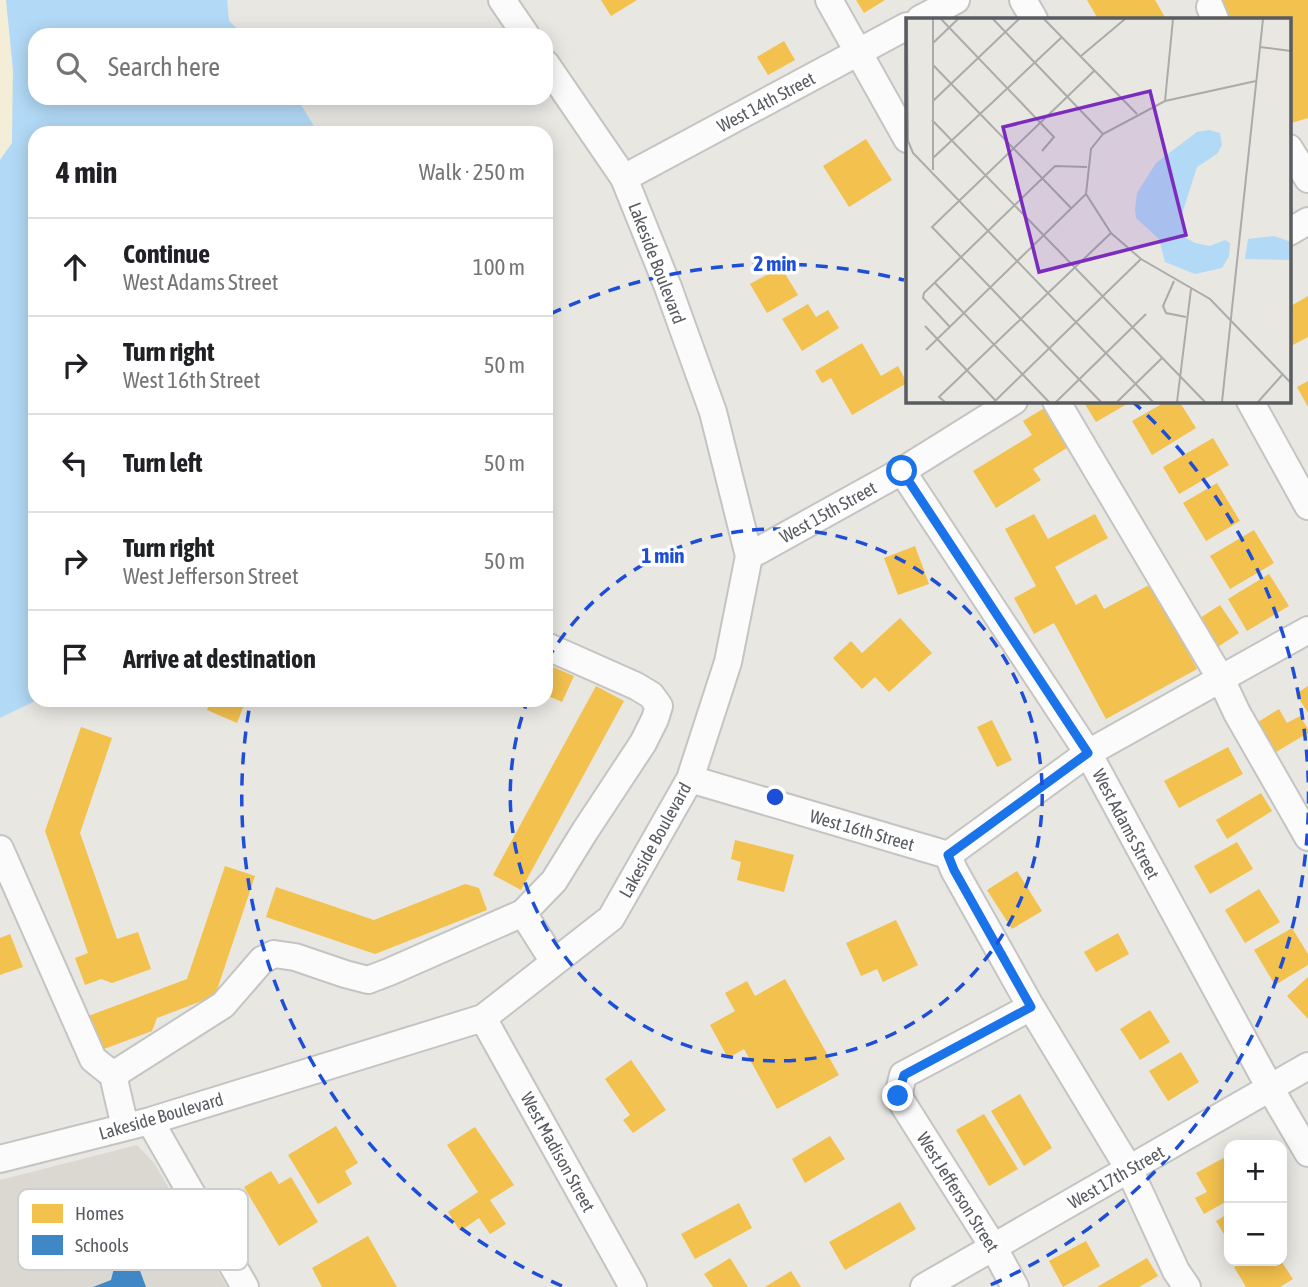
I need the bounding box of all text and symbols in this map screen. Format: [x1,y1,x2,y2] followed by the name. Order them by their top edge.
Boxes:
[906,18,1290,402] inset map
[28,28,553,105] search box
[52,48,90,86] icon: search
[108,52,220,82] text: Search here
[714,67,818,137] street label: West 14th Street
[56,155,117,189] text: 4 min
[419,159,525,185] text: Walk · 250 m
[624,199,690,327] street label: Lakeside Boulevard
[123,239,210,269] text: Continue
[56,248,94,286] icon: ahead
[754,251,796,275] text: 2 min
[473,254,525,280] text: 100 m
[123,269,278,295] text: West Adams Street
[123,337,214,367] text: Turn right
[56,346,94,384] icon: right
[484,352,525,378] text: 50 m
[123,367,260,393] text: West 16th Street
[56,444,94,482] icon: left
[123,448,203,478] text: Turn left
[484,450,525,476] text: 50 m
[886,455,917,486] route start
[776,477,880,547] street label: West 15th Street
[123,533,214,563] text: Turn right
[56,542,94,580] icon: right
[642,543,684,567] text: 1 min
[484,548,525,574] text: 50 m
[123,563,299,589] text: West Jefferson Street
[56,640,94,678] icon: arrive
[123,644,316,674] text: Arrive at destination
[1088,765,1164,883] street label: West Adams Street
[615,779,695,901] street label: Lakeside Boulevard
[763,785,787,809] centre of rings
[807,805,917,855] street label: West 16th Street
[882,1080,913,1111] route end
[96,1088,226,1144] street label: Lakeside Boulevard
[517,1089,599,1215] street label: West Madison Street
[913,1128,1003,1256] street label: West Jefferson Street
[1224,1140,1287,1266] map controls
[1224,1140,1287,1203] button: +
[1064,1141,1168,1213] street label: West 17th Street
[18,1189,248,1270] legend
[75,1202,124,1224] text: Homes
[1224,1203,1287,1266] button: −
[75,1234,129,1256] text: Schools

